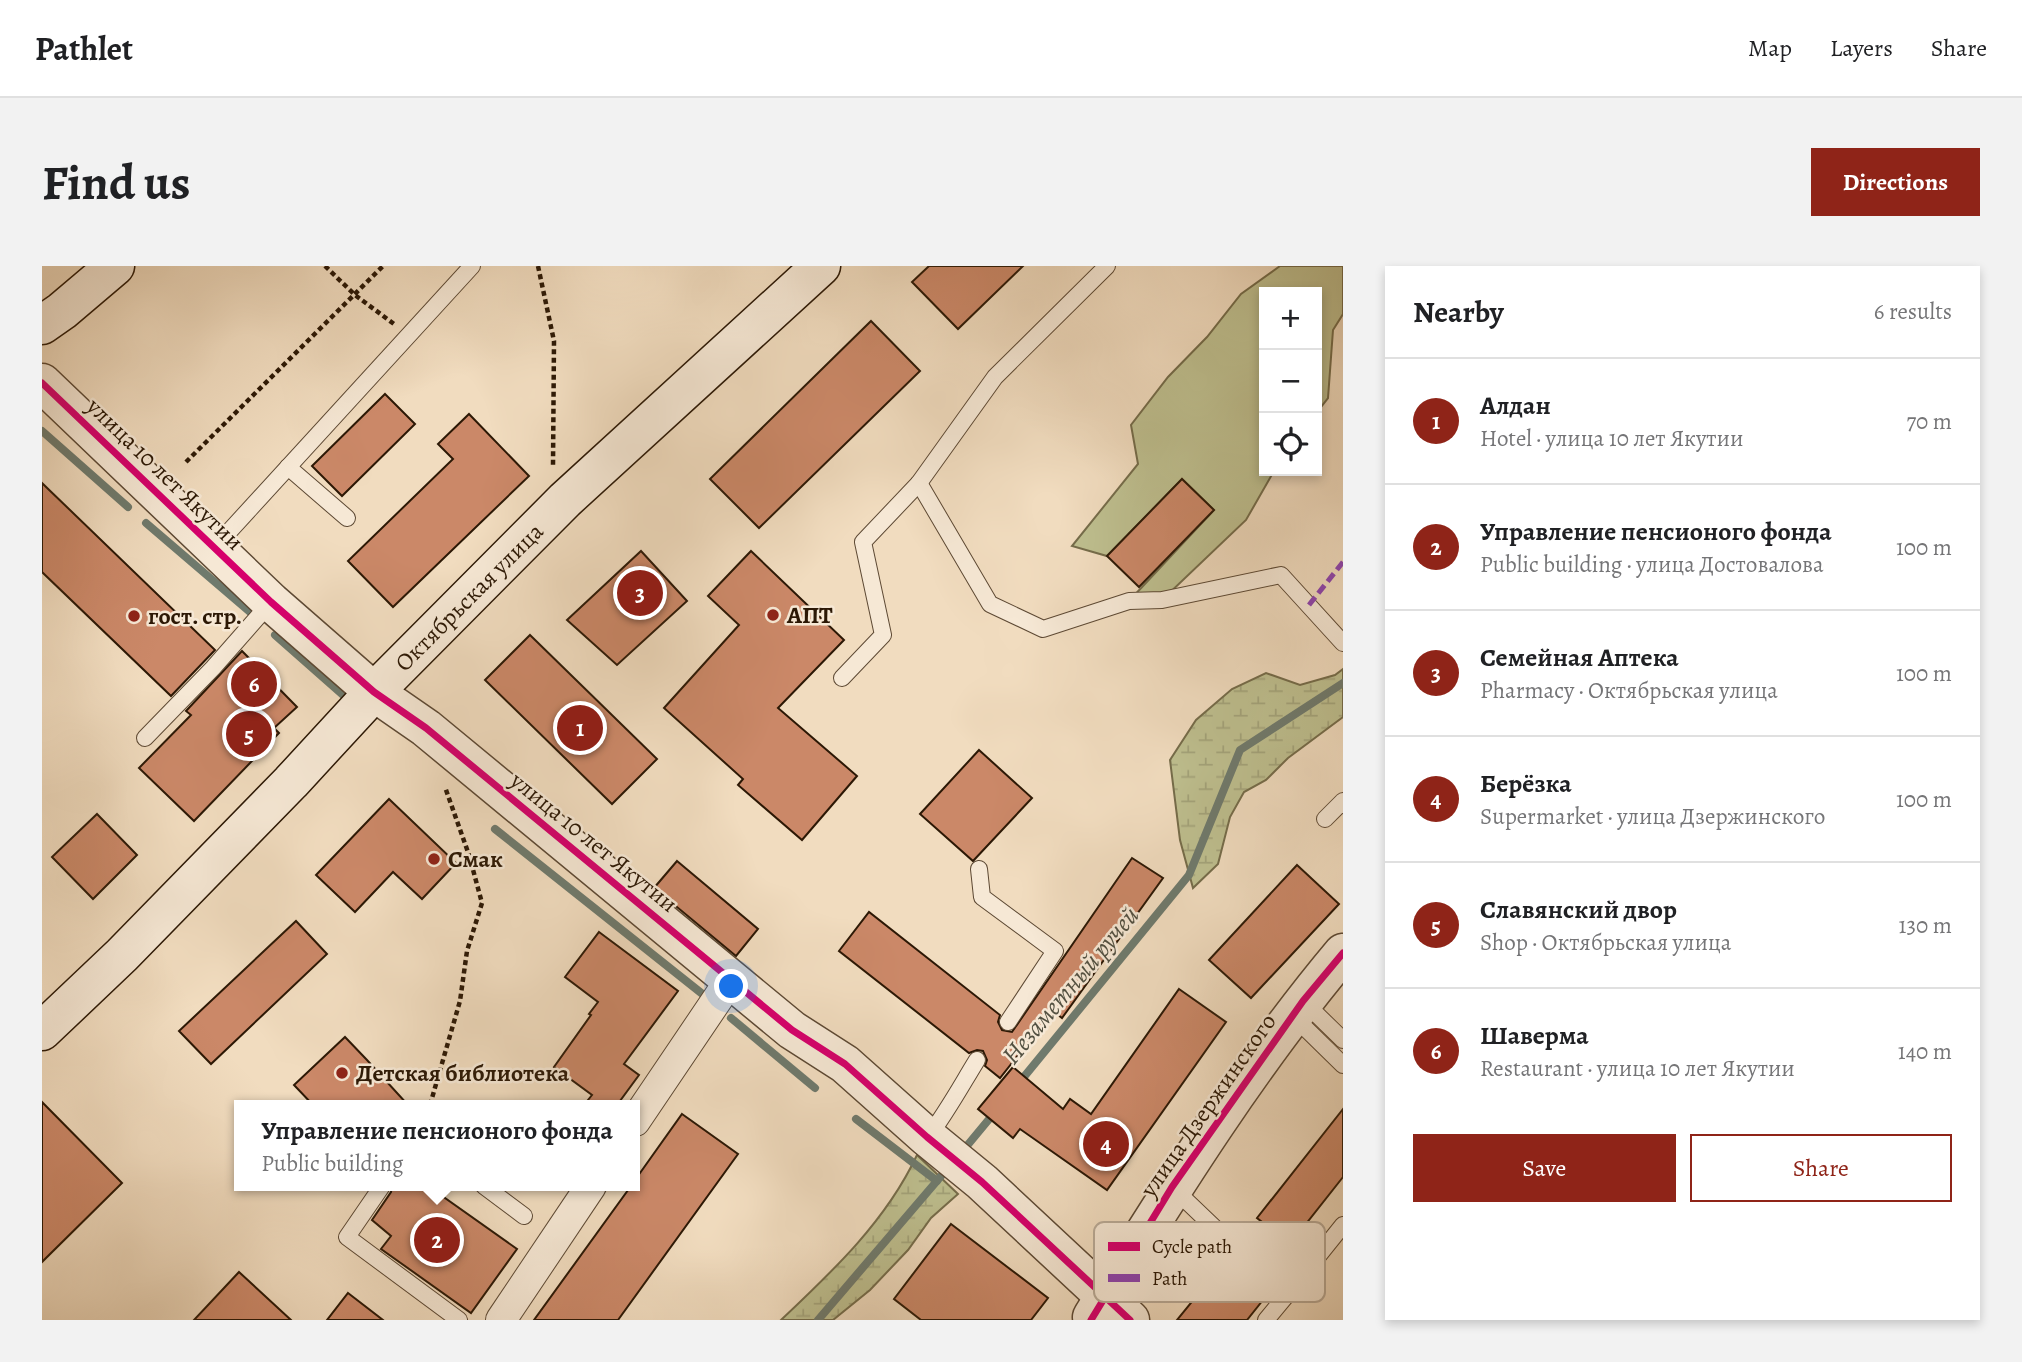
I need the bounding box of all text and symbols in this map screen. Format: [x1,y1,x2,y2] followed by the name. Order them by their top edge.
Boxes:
[35,26,133,71] text: Pathlet
[1748,32,1792,64] text: Map
[1830,32,1893,64] text: Layers
[1931,32,1987,64] text: Share
[1811,148,1980,216] button: Directions
[42,149,190,216] text: Find us
[1259,287,1322,476] map controls
[1259,287,1322,350] button: +
[1413,292,1504,332] text: Nearby
[1874,296,1952,327] text: 6 results
[1259,350,1322,413] button: −
[1480,388,1551,423] text: Алдан
[79,390,250,557] street label: улица 10 лет Якутии
[1432,406,1440,437] text: 1
[1906,406,1952,437] text: 70 m
[1259,413,1322,476] button: locate
[1480,423,1744,454] text: Hotel · улица 10 лет Якутии
[1480,514,1832,549] text: Управление пенсионого фонда
[388,516,550,678] street label: Октябрьская улица
[1430,532,1442,563] text: 2
[1896,532,1952,563] text: 100 m
[1480,549,1824,580] text: Public building · улица Достовалова
[617,567,663,619] pin: 3
[786,599,833,631] place label: АПТ
[148,600,242,632] place label: гост. стр.
[765,607,781,623] marker: АПТ
[126,608,142,624] marker: гост. стр.
[1480,640,1679,675] text: Семейная Аптека
[231,658,277,710] pin: 6
[1431,658,1441,689] text: 3
[1896,658,1952,689] text: 100 m
[1480,675,1778,706] text: Pharmacy · Октябрьская улица
[557,702,603,754] pin: 1
[226,708,272,760] pin: 5
[503,764,684,919] street label: улица 10 лет Якутии
[1480,766,1572,801] text: Берёзка
[1431,784,1441,815] text: 4
[1896,784,1952,815] text: 100 m
[1480,801,1826,832] text: Supermarket · улица Дзержинского
[448,843,503,875] place label: Смак
[426,851,442,867] marker: Смак
[1480,892,1677,927] text: Славянский двор
[994,899,1147,1072] water label: Незаметный ручей
[1431,910,1441,941] text: 5
[1899,910,1952,941] text: 130 m
[1480,927,1731,958] text: Shop · Октябрьская улица
[714,969,748,1003] your location
[1132,1007,1283,1204] street label: улица Дзержинского
[1480,1018,1589,1053] text: Шаверма
[1431,1036,1441,1067] text: 6
[1898,1036,1952,1067] text: 140 m
[1480,1053,1795,1084] text: Restaurant · улица 10 лет Якутии
[356,1057,570,1089] place label: Детская библиотека
[334,1065,350,1081] marker: Детская библиотека
[234,1100,640,1191] popup
[261,1113,613,1148] text: Управление пенсионого фонда
[1083,1118,1129,1170] pin: 4
[1413,1134,1676,1202] button: Save
[1690,1134,1952,1202] button: Share
[261,1148,404,1179] text: Public building
[414,1214,460,1266] pin: 2
[1094,1222,1325,1302] legend
[1152,1234,1232,1260] text: Cycle path
[1152,1266,1187,1292] text: Path

